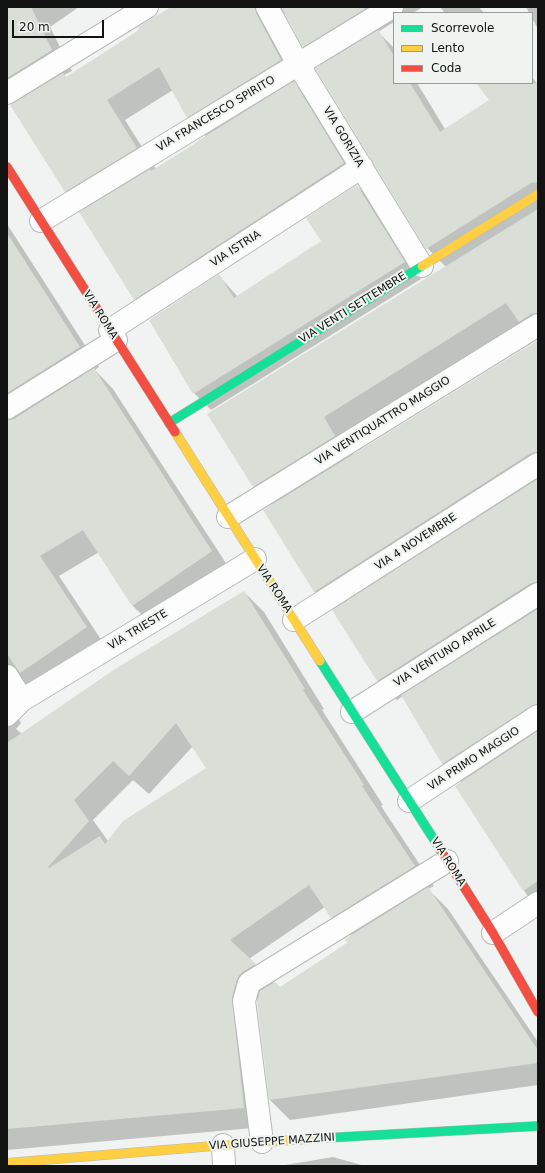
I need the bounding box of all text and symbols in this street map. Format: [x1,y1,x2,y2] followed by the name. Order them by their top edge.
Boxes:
[14,12,106,38] scale bar
[393,12,533,84] legend
[19,20,50,34] text: 20 m
[431,21,495,35] text: Scorrevole
[431,41,465,55] text: Lento
[431,61,462,75] text: Coda
[154,73,278,155] street label: VIA FRANCESCO SPIRITO
[320,104,366,170] street label: VIA GORIZIA
[208,228,264,270] street label: VIA ISTRIA
[297,270,409,346] street label: VIA VENTI SETTEMBRE
[80,288,120,342] street label: VIA ROMA
[313,374,453,468] street label: VIA VENTIQUATTRO MAGGIO
[373,511,459,573] street label: VIA 4 NOVEMBRE
[253,562,295,616] street label: VIA ROMA
[106,607,170,653] street label: VIA TRIESTE
[392,616,498,690] street label: VIA VENTUNO APRILE
[426,724,522,794] street label: VIA PRIMO MAGGIO
[428,835,468,889] street label: VIA ROMA
[209,1131,335,1153] street label: VIA GIUSEPPE MAZZINI

